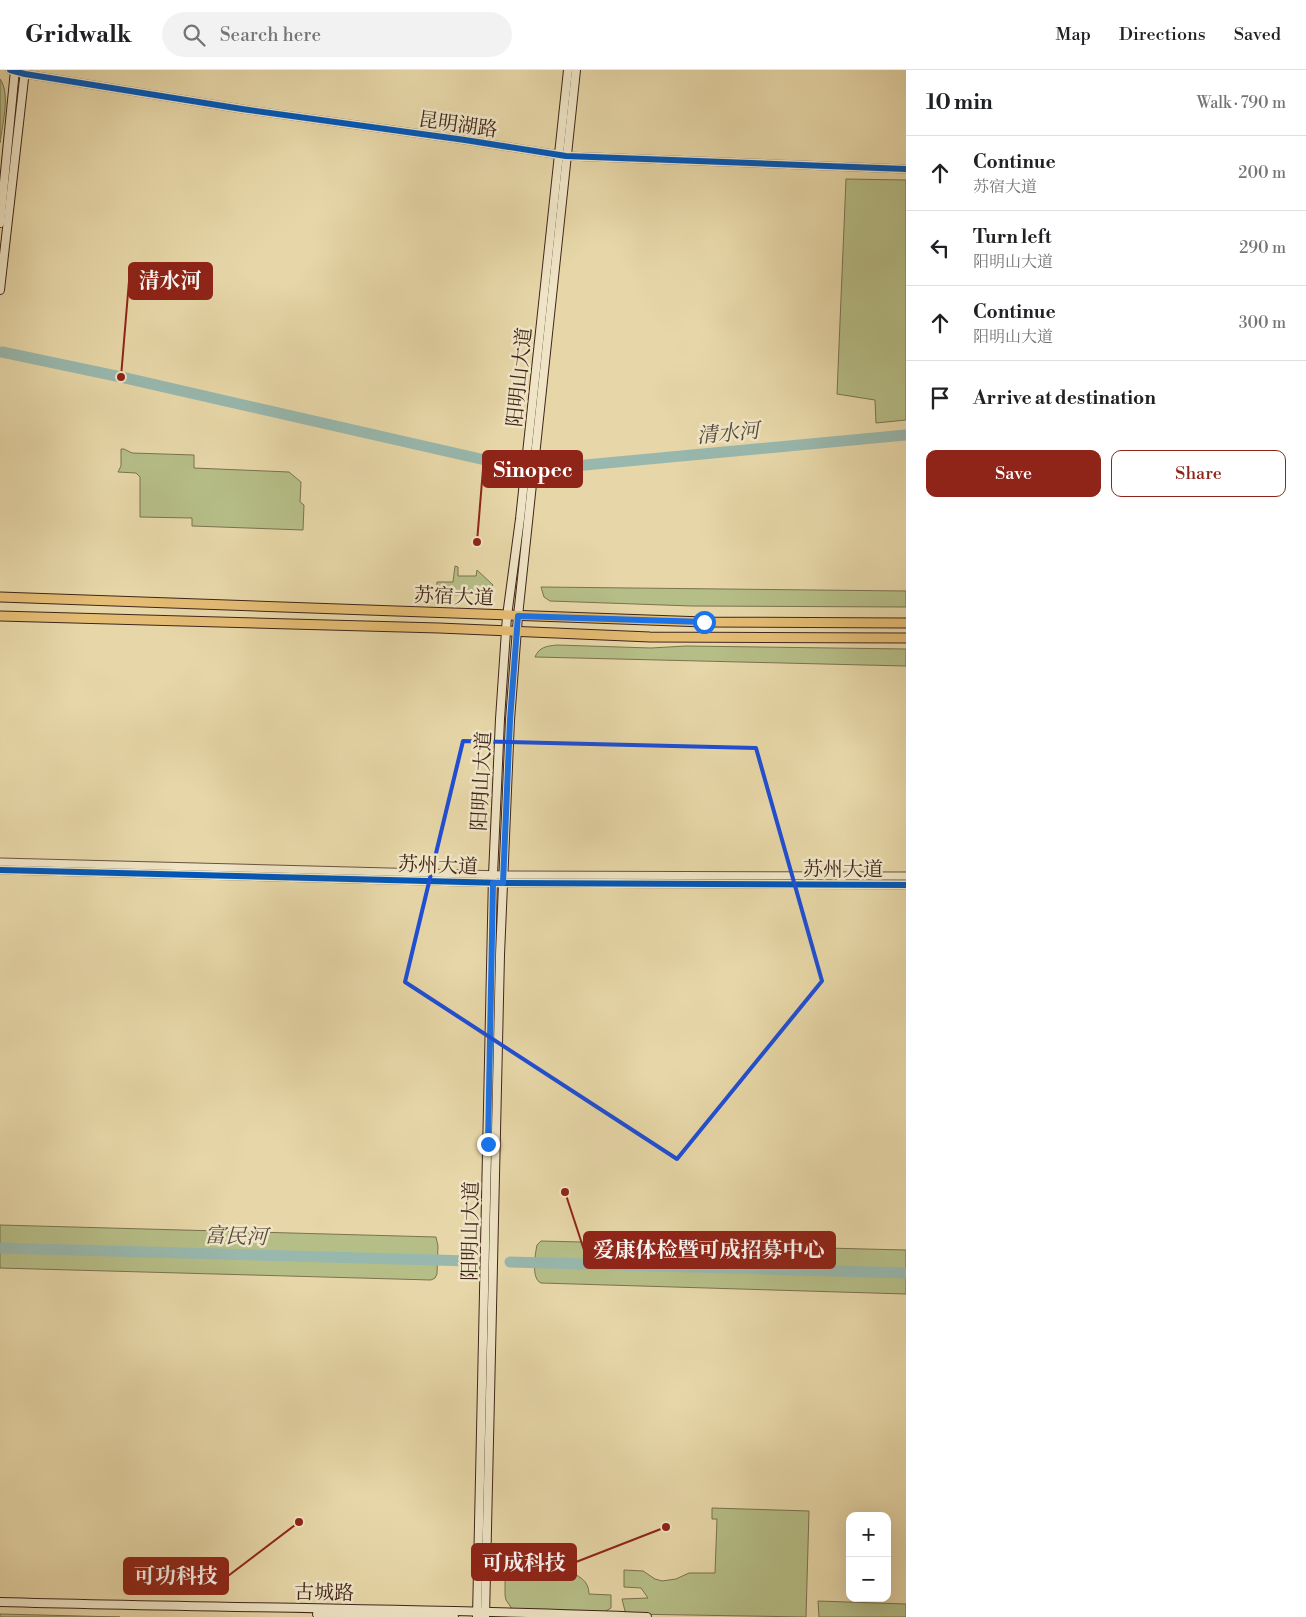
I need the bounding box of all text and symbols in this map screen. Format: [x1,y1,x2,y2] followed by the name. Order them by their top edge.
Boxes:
[162,12,512,57] search box
[25,20,132,50] text: Gridwalk
[180,21,208,49] icon: search
[220,23,321,47] text: Search here
[1055,23,1091,46] text: Map
[1119,23,1206,46] text: Directions
[1234,23,1281,46] text: Saved
[926,90,993,116] text: 10 min
[1197,93,1286,113] text: Walk · 790 m
[416,108,499,143] street label: 昆明湖路
[973,150,1056,174] text: Continue
[926,159,954,187] icon: ahead
[1238,163,1286,183] text: 200 m
[973,177,1037,197] text: 苏宿大道
[973,225,1052,249] text: Turn left
[926,234,954,262] icon: left
[1239,238,1286,258] text: 290 m
[973,252,1053,272] text: 阳明山大道
[129,263,212,299] callout: 清水河
[139,269,202,295] text: 清水河
[973,300,1056,324] text: Continue
[926,309,954,337] icon: ahead
[1239,313,1286,333] text: 300 m
[503,326,538,428] street label: 阳明山大道
[973,327,1053,347] text: 阳明山大道
[926,384,954,412] icon: arrive
[973,386,1156,410] text: Arrive at destination
[696,418,765,450] water label: 清水河
[926,450,1101,497] button: Save
[1111,450,1286,497] button: Share
[483,451,582,487] callout: Sinopec
[493,458,573,484] text: Sinopec
[414,584,494,611] street label: 苏宿大道
[693,611,716,634] route start
[467,730,498,832] street label: 阳明山大道
[398,853,478,880] street label: 苏州大道
[803,858,883,883] street label: 苏州大道
[477,1133,500,1156] route end
[458,1181,485,1281] street label: 阳明山大道
[204,1223,272,1251] water label: 富民河
[584,1232,835,1268] callout: 爱康体检暨可成招募中心
[594,1238,825,1264] text: 爱康体检暨可成招募中心
[846,1512,891,1602] map controls
[846,1512,891,1557] button: +
[472,1544,576,1580] callout: 可成科技
[482,1551,566,1577] text: 可成科技
[846,1557,891,1602] button: −
[124,1558,228,1594] callout: 可功科技
[134,1564,218,1590] text: 可功科技
[294,1580,354,1607] street label: 古城路

